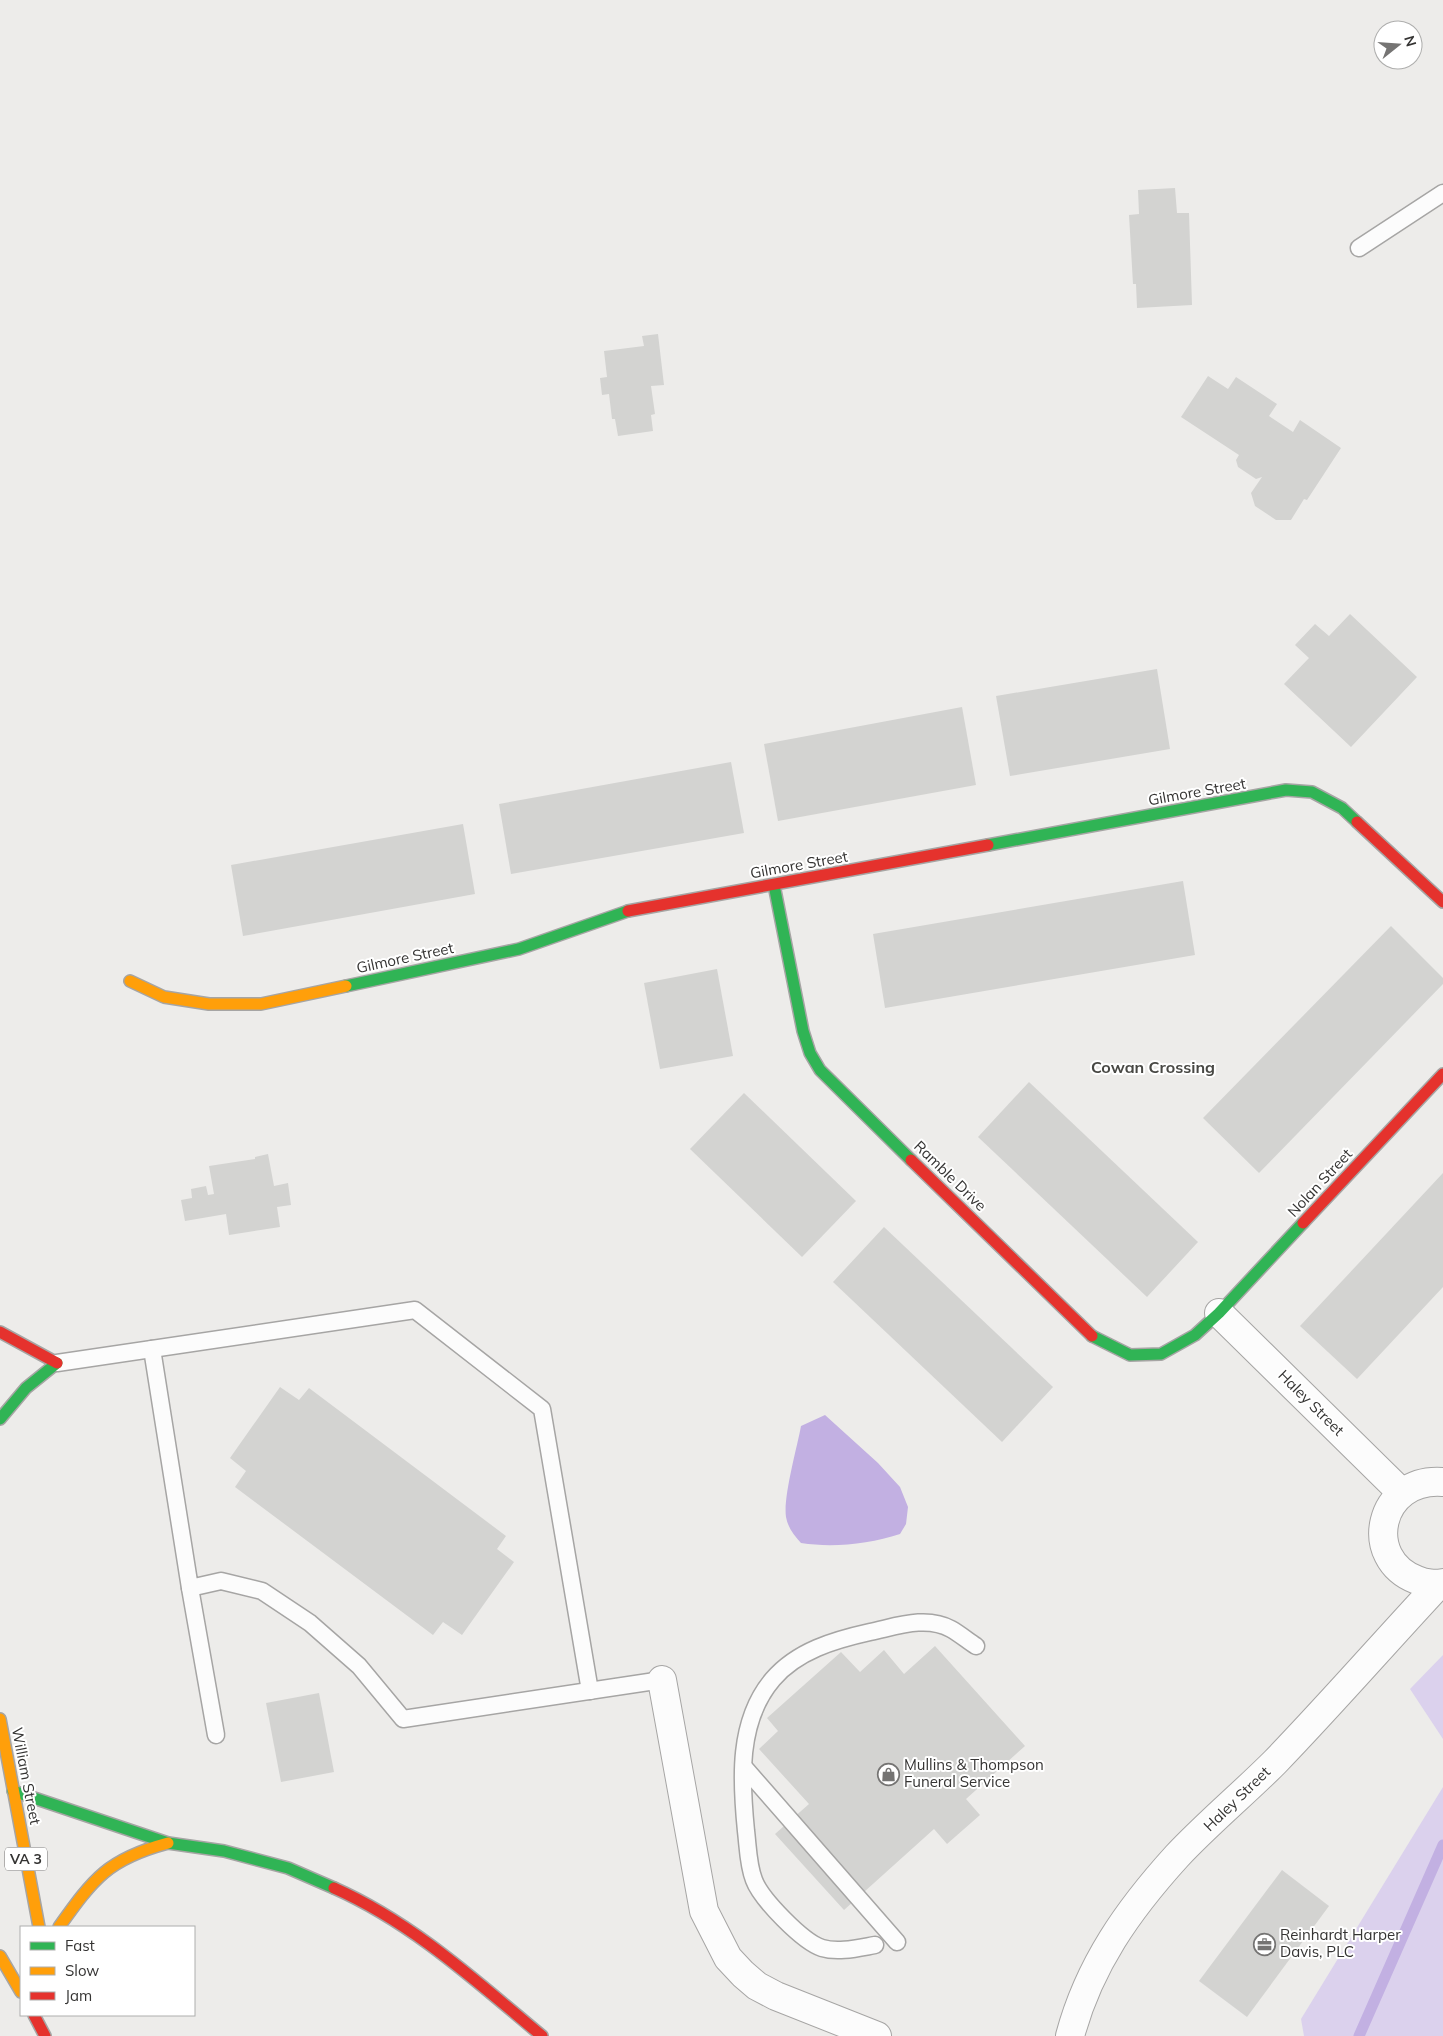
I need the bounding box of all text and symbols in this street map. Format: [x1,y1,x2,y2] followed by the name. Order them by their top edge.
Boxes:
[1373,20,1423,70] north arrow
[1400,34,1421,49] text: N
[1147,774,1247,809] street label: Gilmore Street
[749,847,849,882] street label: Gilmore Street
[355,938,455,977] street label: Gilmore Street
[1091,1057,1215,1077] district label: Cowan Crossing
[910,1136,991,1215] street label: Ramble Drive
[1283,1145,1356,1221] street label: Nolan Street
[1274,1366,1348,1440] street label: Haley Street
[8,1726,45,1826] street label: William Street
[904,1755,1044,1791] place label: Mullins & Thompson Funeral Service
[876,1762,900,1786] shop icon: Mullins & Thompson Funeral Service
[1199,1762,1274,1835] street label: Haley Street
[5,1848,47,1870] road number: VA 3
[1280,1925,1401,1961] place label: Reinhardt Harper Davis, PLC
[20,1926,195,2016] legend
[1252,1932,1276,1956] office icon: Reinhardt Harper Davis, PLC
[65,1936,95,1955] text: Fast
[65,1961,99,1980] text: Slow
[65,1986,92,2005] text: Jam

